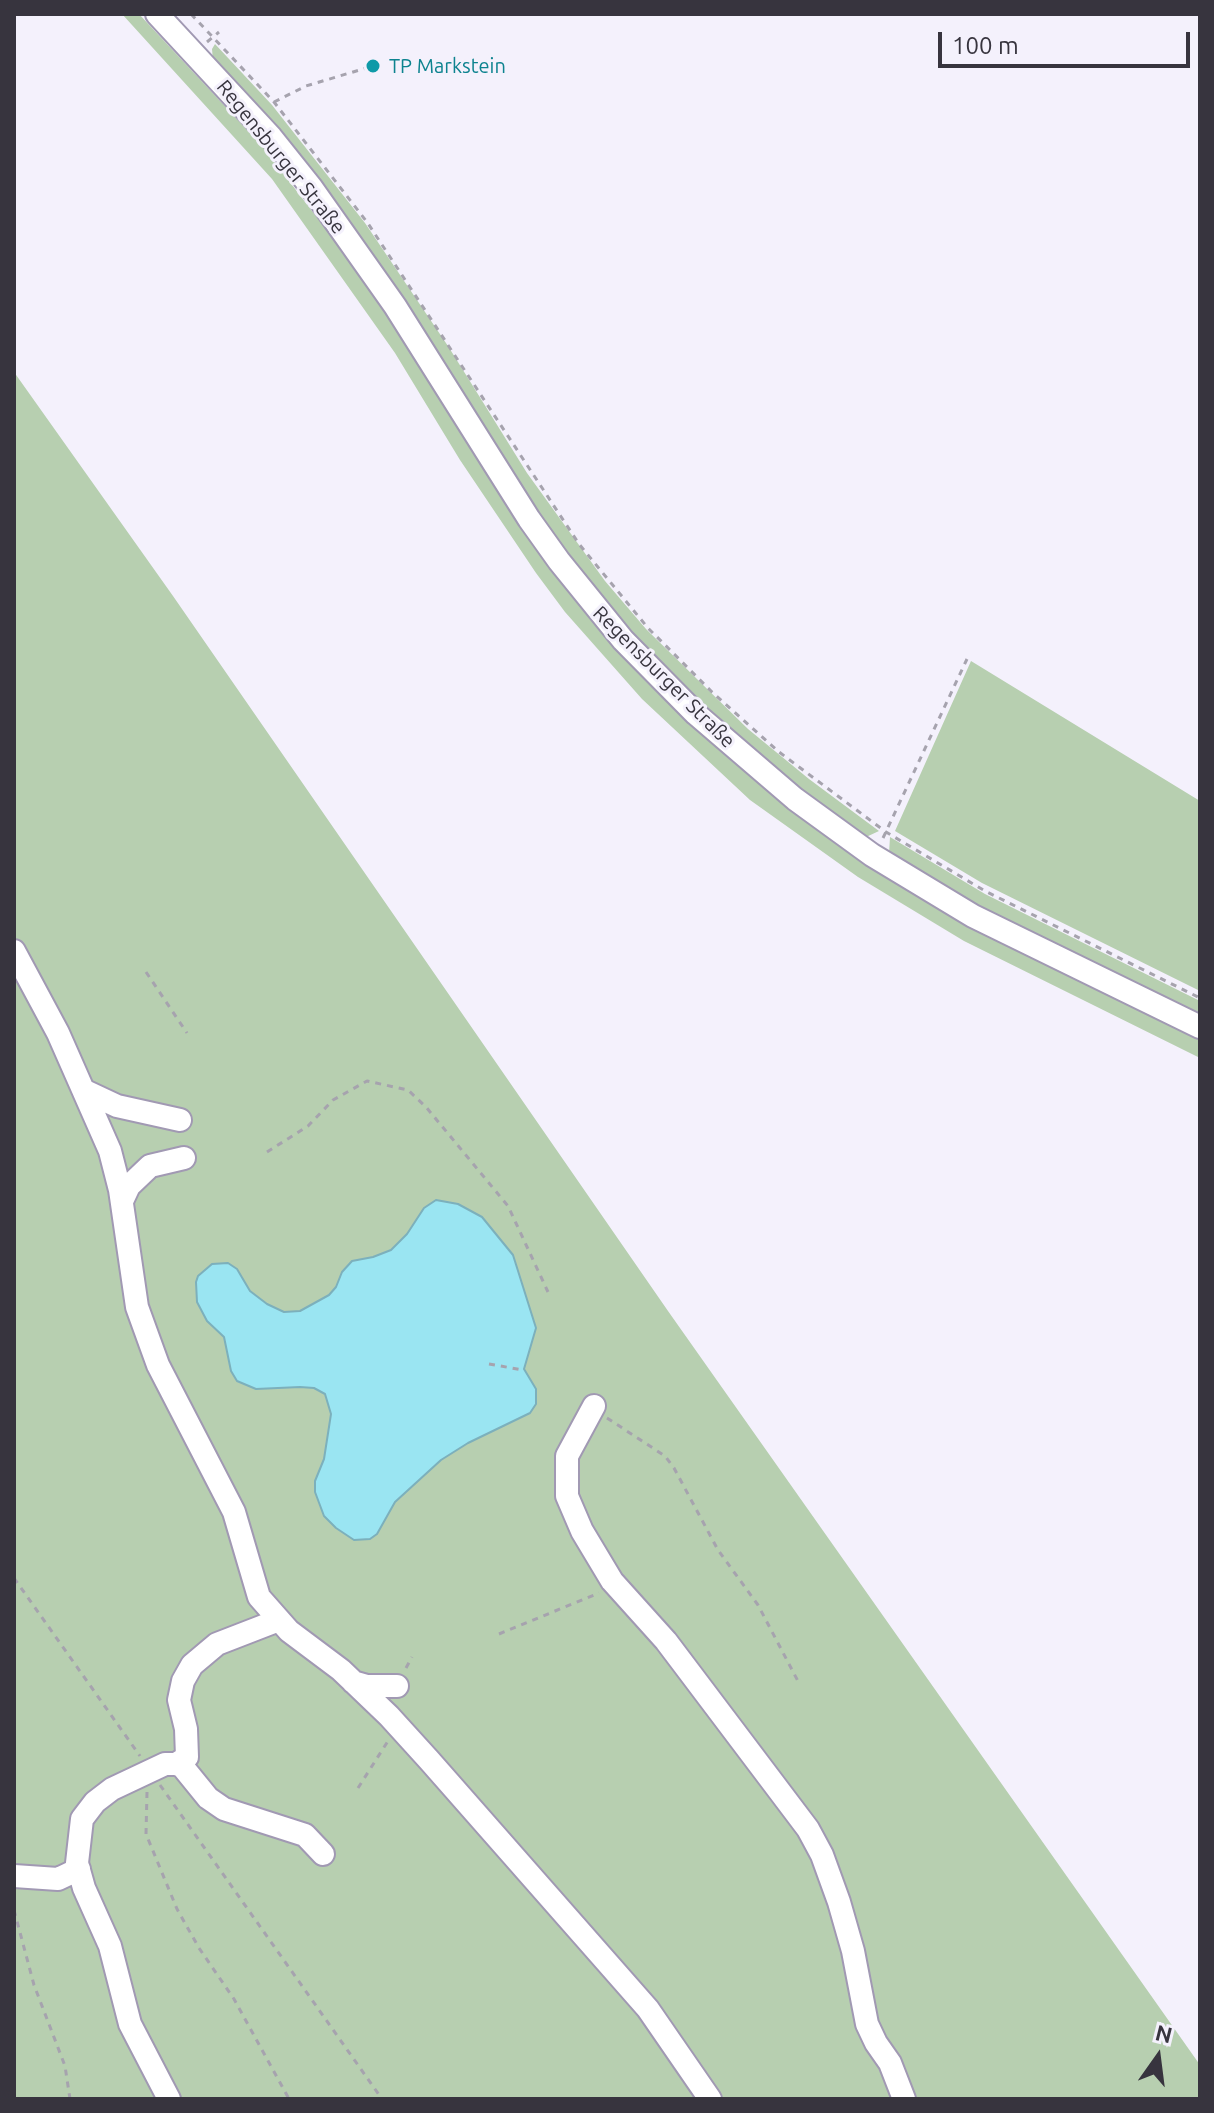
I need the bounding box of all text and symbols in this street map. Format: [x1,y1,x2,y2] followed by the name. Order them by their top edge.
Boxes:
[942,16,1194,66] scale bar
[952,32,1019,59] text: 100 m
[389,54,506,78] place label: TP Markstein
[364,57,382,75] marker: TP Markstein
[212,75,350,239] street label: Regensburger Straße
[588,601,740,753] street label: Regensburger Straße
[1118,2017,1198,2097] north arrow
[1153,2019,1175,2047] text: N

